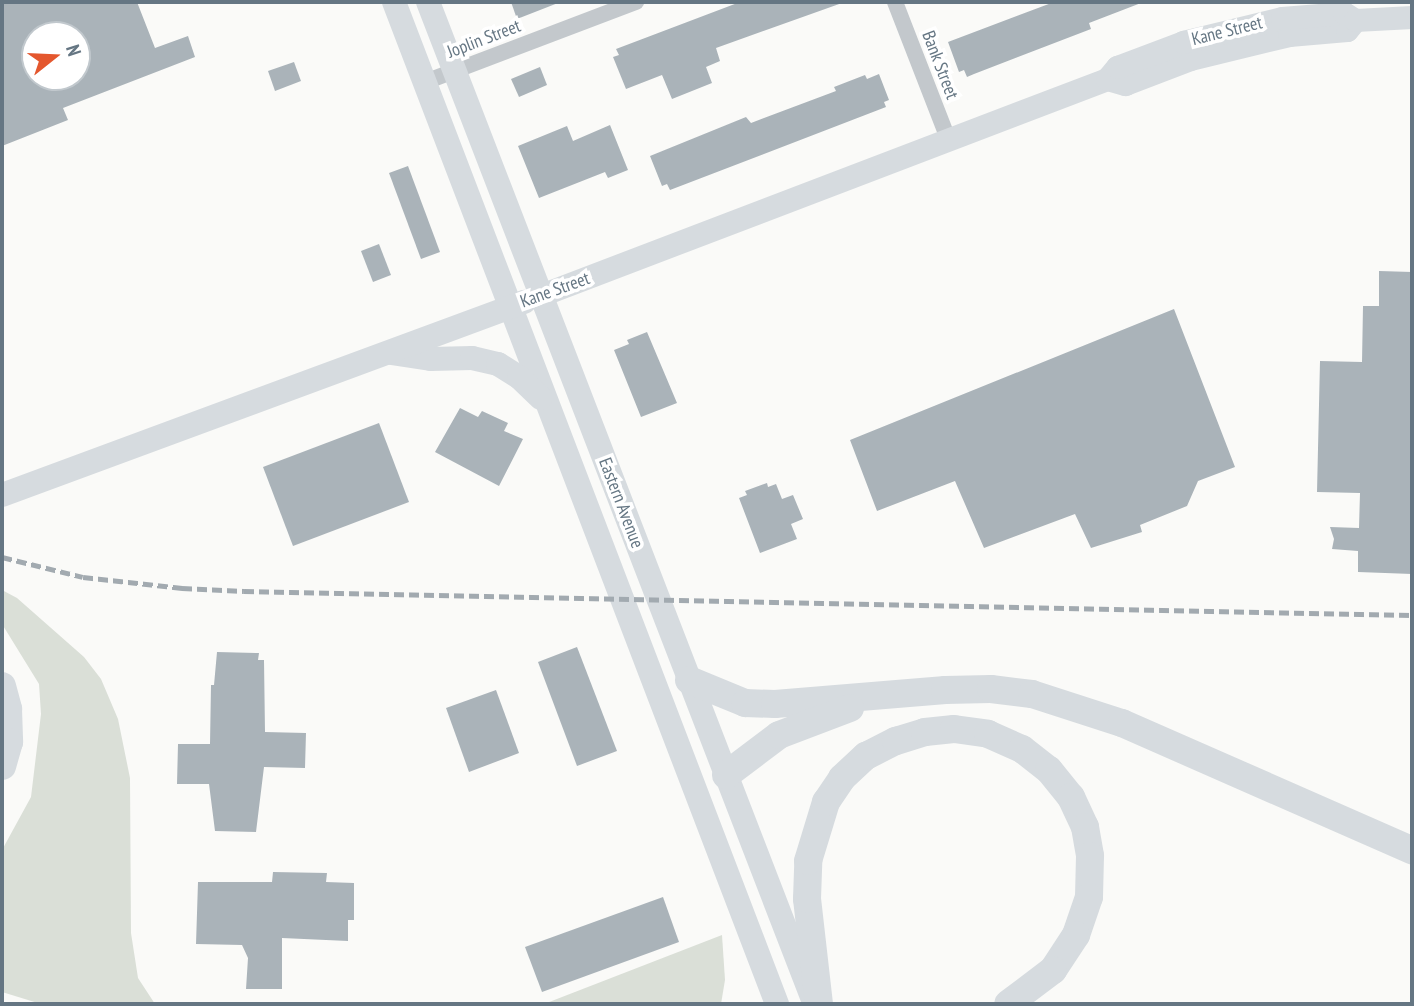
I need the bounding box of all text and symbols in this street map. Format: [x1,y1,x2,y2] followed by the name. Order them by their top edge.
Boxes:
[1189,12,1265,50] street label: Kane Street
[444,15,524,63] street label: Joplin Street
[21,21,91,91] north arrow
[917,28,963,102] street label: Bank Street
[61,42,87,59] text: N
[517,268,593,312] street label: Kane Street
[594,455,648,551] street label: Eastern Avenue

